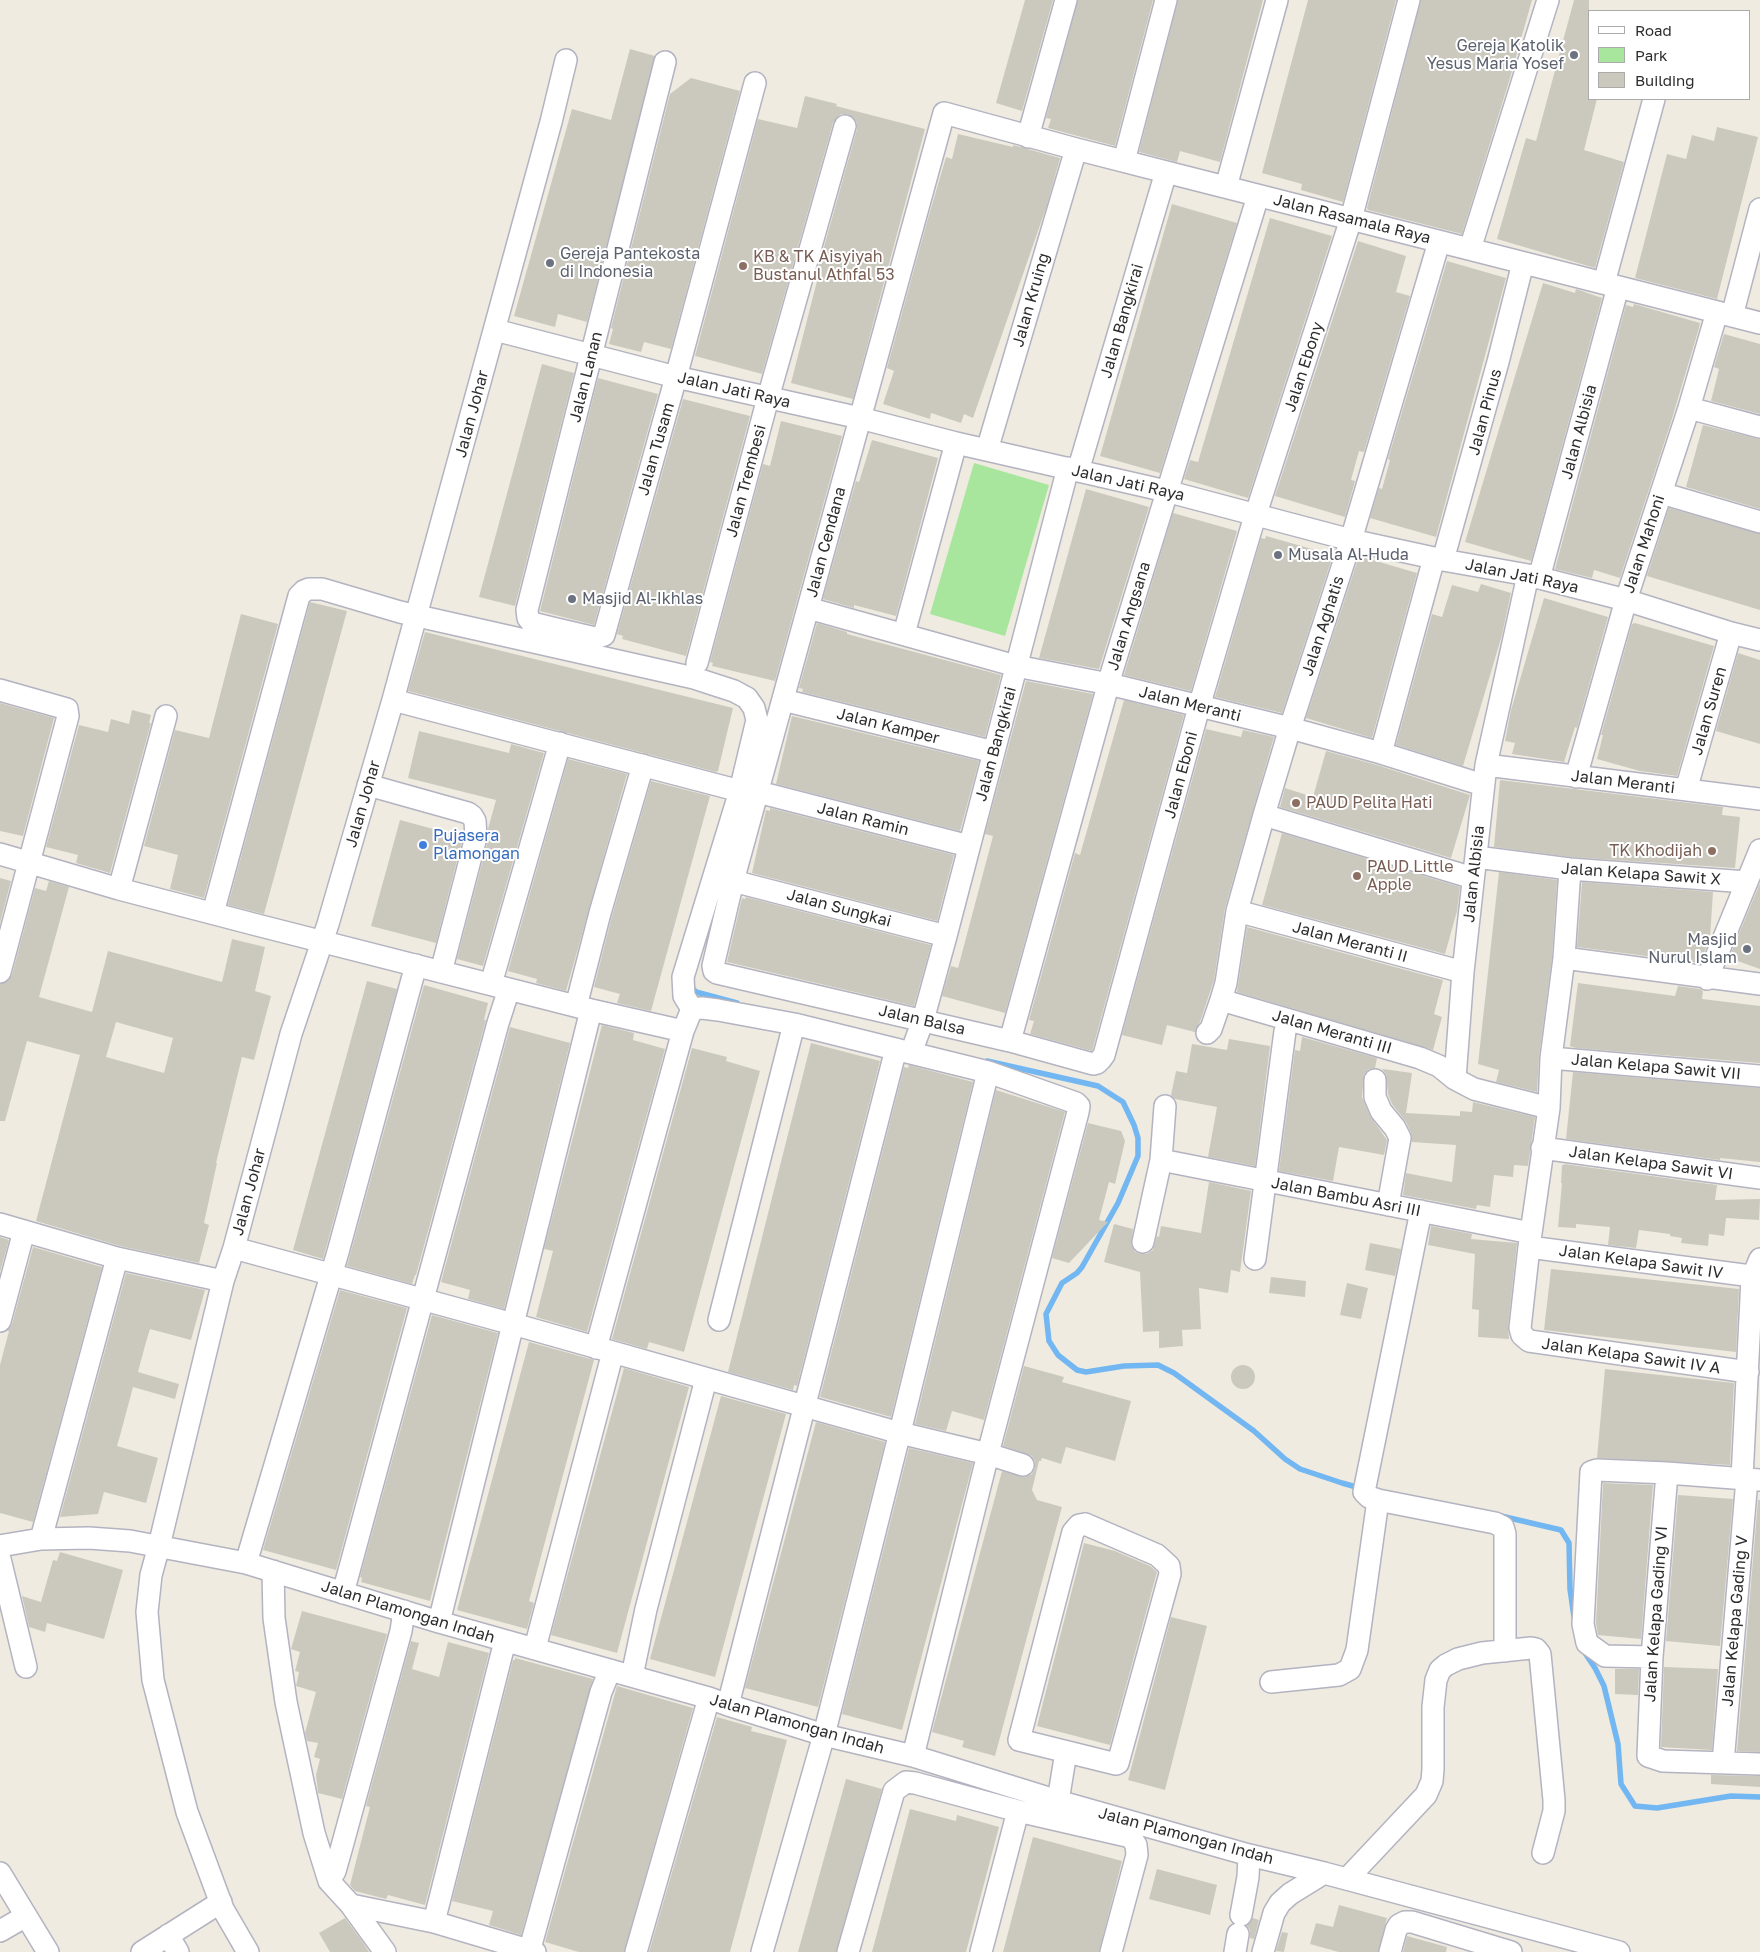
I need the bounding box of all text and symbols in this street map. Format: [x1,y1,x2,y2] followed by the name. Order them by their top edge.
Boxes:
[1588,10,1750,100] legend
[1635,21,1672,39] text: Road
[1427,36,1564,74] place label: Gereja Katolik Yesus Maria Yosef
[1635,46,1667,64] text: Park
[1568,49,1580,61] marker: Gereja Katolik Yesus Maria Yosef
[1635,71,1695,89] text: Building
[1271,190,1433,248] street label: Jalan Rasamala Raya
[560,244,700,282] place label: Gereja Pantekosta di Indonesia
[753,247,895,285] place label: KB & TK Aisyiyah Bustanul Athfal 53
[1008,251,1054,349] street label: Jalan Kruing
[544,257,556,269] marker: Gereja Pantekosta di Indonesia
[737,260,749,272] marker: KB & TK Aisyiyah Bustanul Athfal 53
[1096,262,1148,380] street label: Jalan Bangkirai
[1280,320,1328,414] street label: Jalan Ebony
[565,330,607,424] street label: Jalan Lanan
[1464,367,1506,457] street label: Jalan Pinus
[451,368,493,460] street label: Jalan Johar
[676,368,792,412] street label: Jalan Jati Raya
[1557,382,1601,482] street label: Jalan Albisia
[634,400,678,498] street label: Jalan Tusam
[722,423,770,539] street label: Jalan Trembesi
[1070,461,1186,505] street label: Jalan Jati Raya
[802,485,850,599] street label: Jalan Cendana
[1619,492,1669,596] street label: Jalan Mahoni
[1288,545,1409,565] place label: Musala Al-Huda
[1272,549,1284,561] marker: Musala Al-Huda
[1464,555,1580,597] street label: Jalan Jati Raya
[1103,559,1155,673] street label: Jalan Angsana
[1298,573,1348,679] street label: Jalan Aghatis
[582,589,703,609] place label: Masjid Al-Ikhlas
[566,593,578,605] marker: Masjid Al-Ikhlas
[1687,665,1731,757] street label: Jalan Suren
[1137,682,1243,726] street label: Jalan Meranti
[971,684,1021,804] street label: Jalan Bangkirai
[835,704,941,748] street label: Jalan Kamper
[1160,729,1202,821] street label: Jalan Eboni
[341,758,385,850] street label: Jalan Johar
[1570,766,1676,798] street label: Jalan Meranti
[1306,793,1432,813] place label: PAUD Pelita Hati
[1290,797,1302,809] marker: PAUD Pelita Hati
[815,798,911,840] street label: Jalan Ramin
[1459,825,1489,923] street label: Jalan Albisia
[433,826,520,864] place label: Pujasera Plamongan
[417,839,429,851] marker: Pujasera Plamongan
[1609,841,1702,861] place label: TK Khodijah
[1706,845,1718,857] marker: TK Khodijah
[1367,857,1454,895] place label: PAUD Little Apple
[1560,859,1722,889] street label: Jalan Kelapa Sawit X
[1351,870,1363,882] marker: PAUD Little Apple
[784,885,894,931] street label: Jalan Sungkai
[1290,917,1410,967] street label: Jalan Meranti II
[1648,930,1737,968] place label: Masjid Nurul Islam
[1741,943,1753,955] marker: Masjid Nurul Islam
[877,1001,967,1039] street label: Jalan Balsa
[1270,1006,1394,1058] street label: Jalan Meranti III
[1570,1050,1742,1084] street label: Jalan Kelapa Sawit VII
[1568,1142,1734,1184] street label: Jalan Kelapa Sawit VI
[228,1146,270,1238] street label: Jalan Johar
[1270,1173,1422,1221] street label: Jalan Bambu Asri III
[1558,1241,1724,1283] street label: Jalan Kelapa Sawit IV
[1540,1334,1722,1378] street label: Jalan Kelapa Sawit IV A
[1640,1525,1672,1703] street label: Jalan Kelapa Gading VI
[1718,1535,1752,1707] street label: Jalan Kelapa Gading V
[319,1576,497,1648] street label: Jalan Plamongan Indah
[708,1690,886,1758] street label: Jalan Plamongan Indah
[1096,1803,1276,1869] street label: Jalan Plamongan Indah

